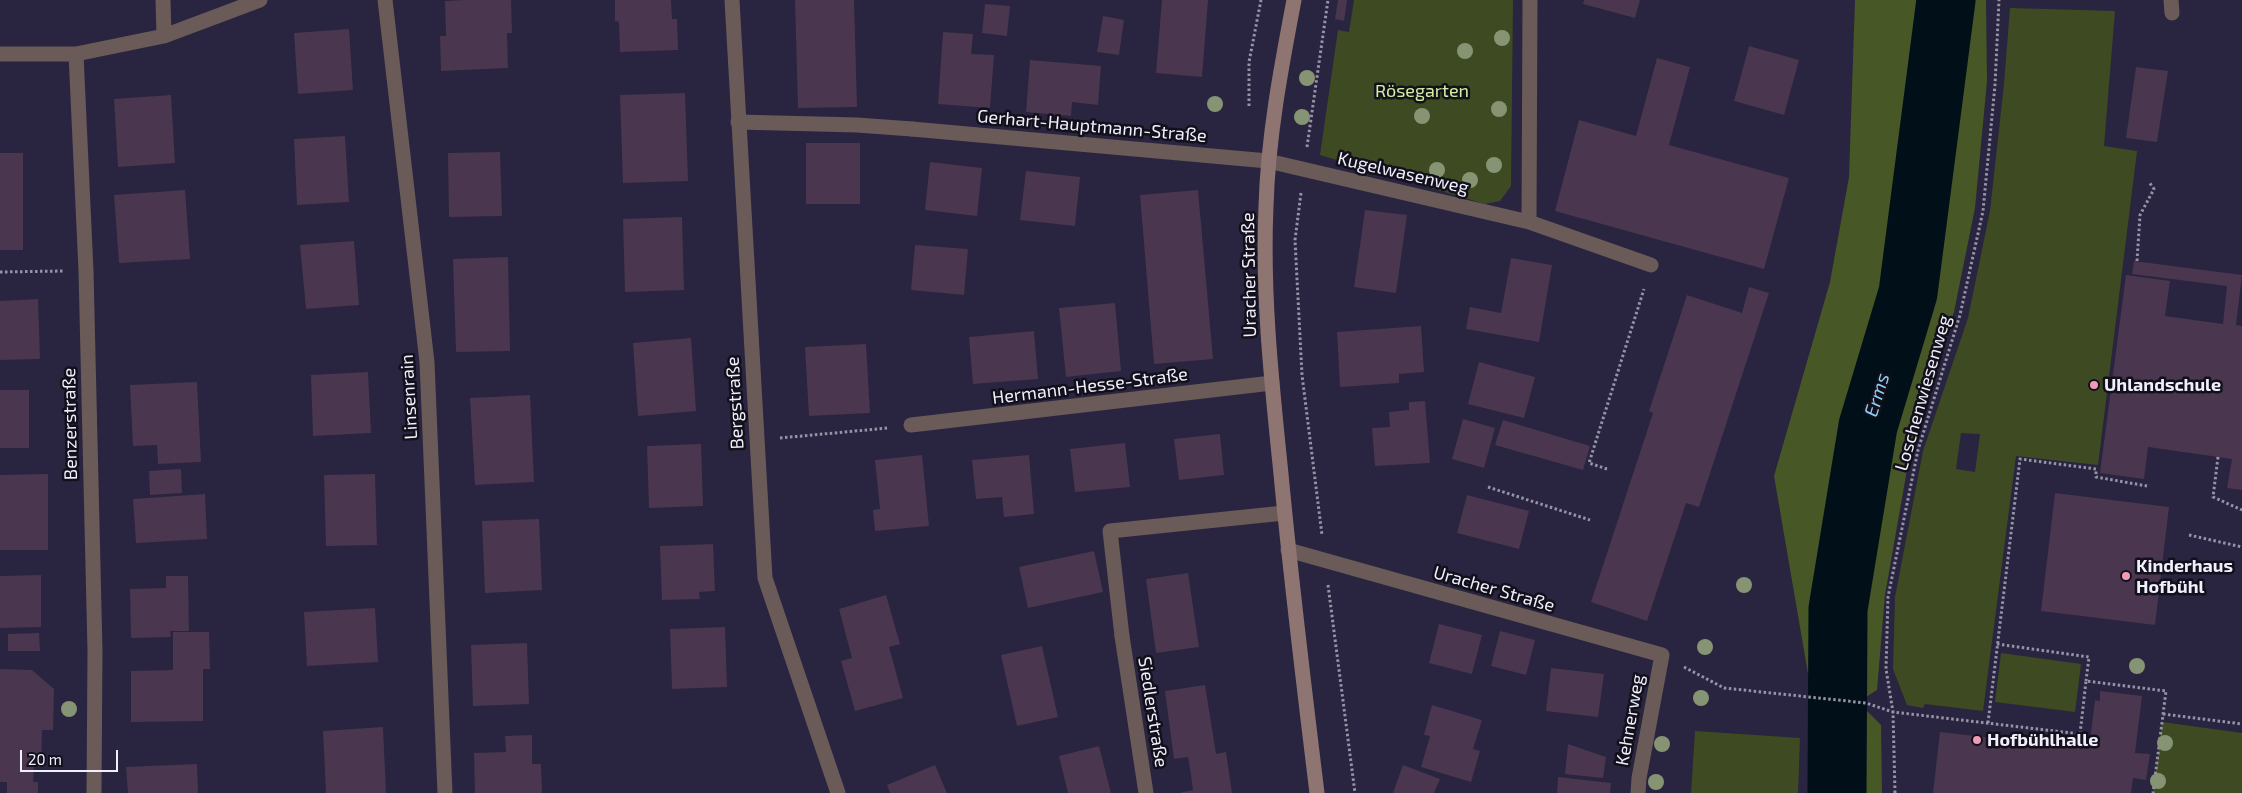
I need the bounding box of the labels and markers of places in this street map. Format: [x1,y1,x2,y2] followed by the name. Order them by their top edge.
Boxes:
[2104,374,2221,396] place label: Uhlandschule
[2088,379,2100,391] marker: Uhlandschule
[2136,555,2233,598] place label: Kinderhaus Hofbühl
[2120,570,2132,582] marker: Kinderhaus Hofbühl
[1987,729,2098,751] place label: Hofbühlhalle
[1971,734,1983,746] marker: Hofbühlhalle

